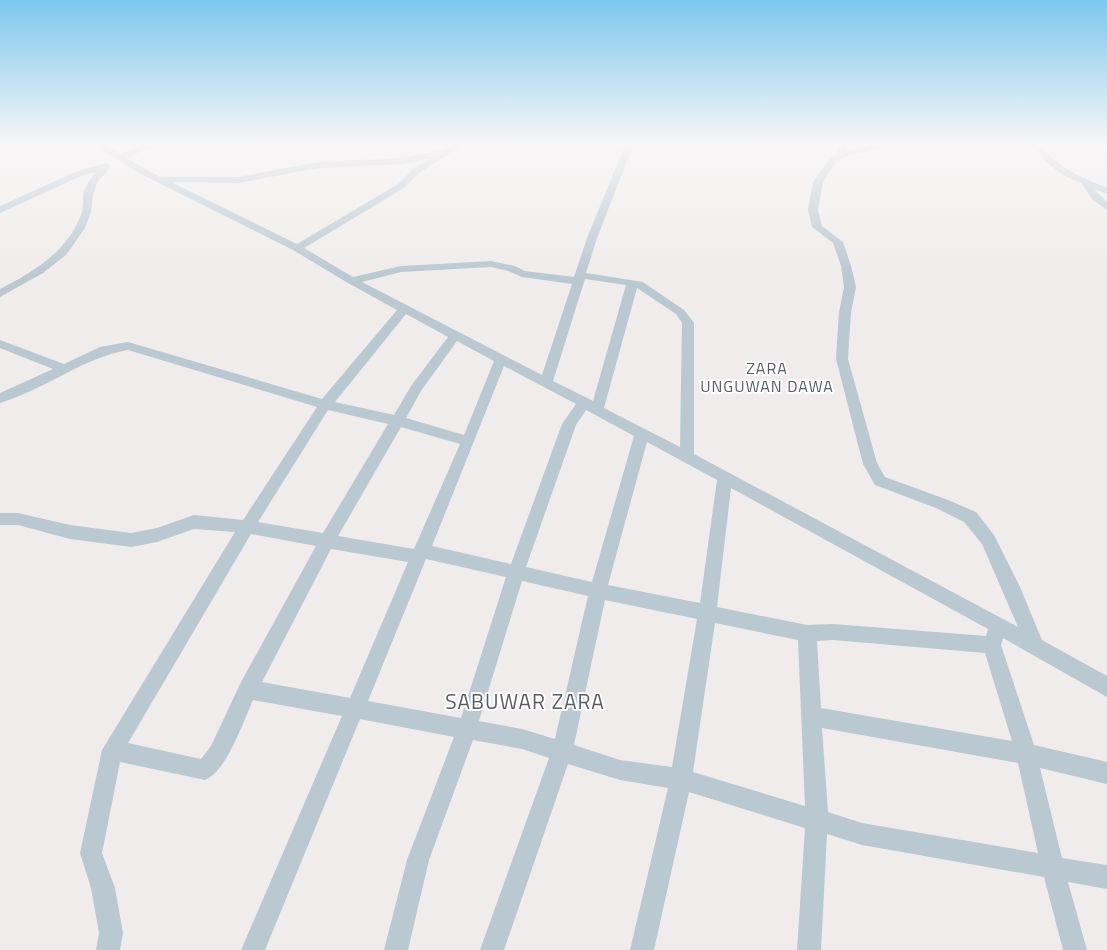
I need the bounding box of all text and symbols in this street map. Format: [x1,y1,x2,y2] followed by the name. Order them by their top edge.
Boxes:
[700,356,834,398] district label: ZARA UNGUWAN DAWA
[445,685,605,717] district label: SABUWAR ZARA

